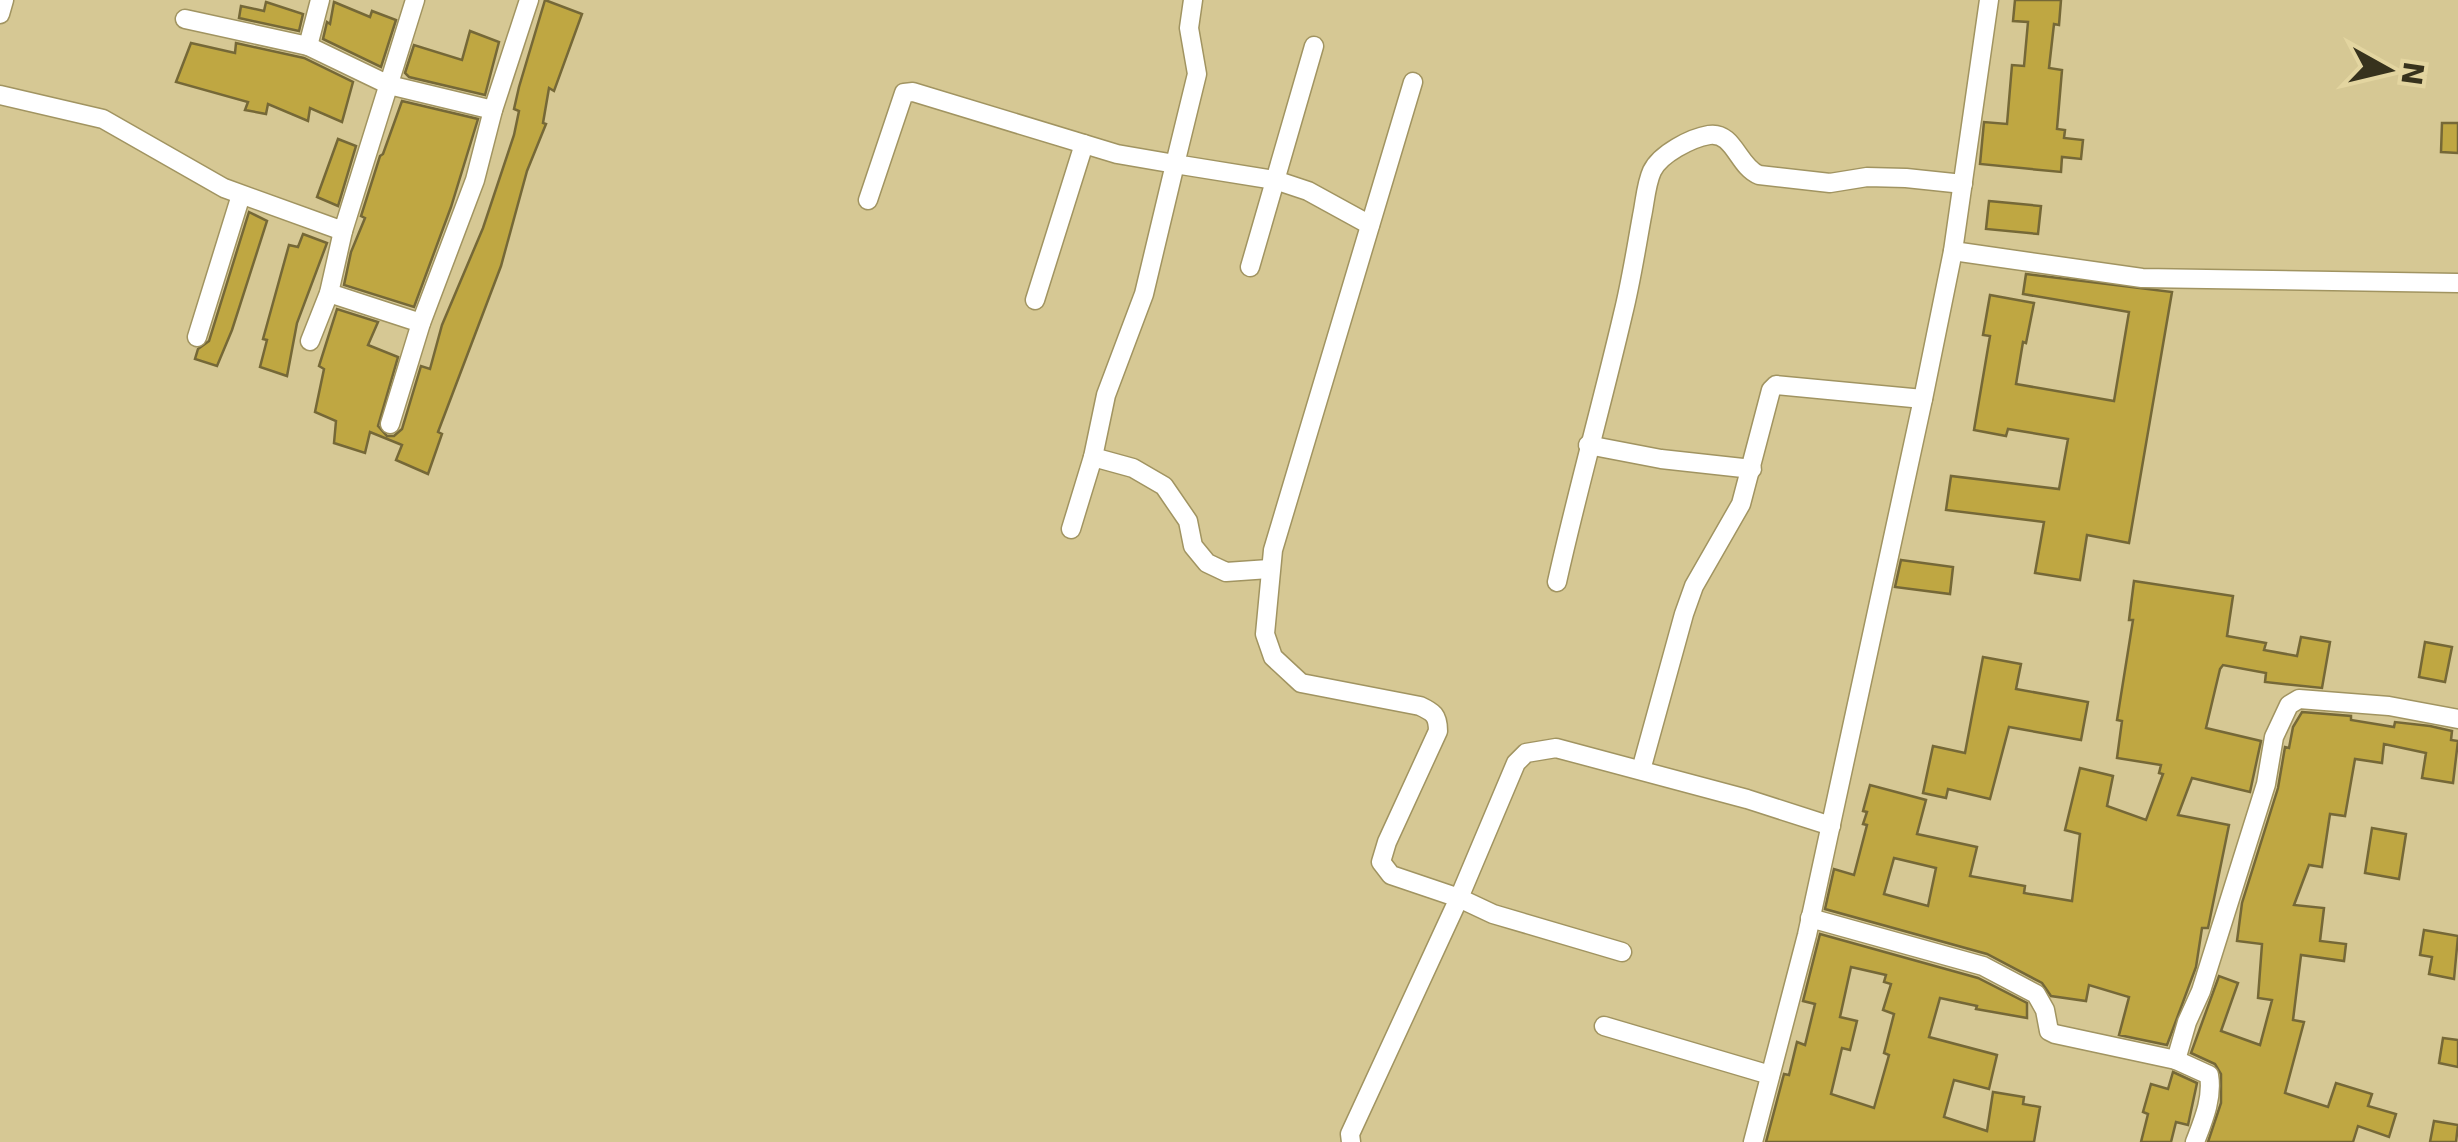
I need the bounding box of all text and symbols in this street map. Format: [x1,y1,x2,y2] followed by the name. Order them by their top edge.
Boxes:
[2338,20,2438,120] north arrow
[2394,60,2430,87] text: N

